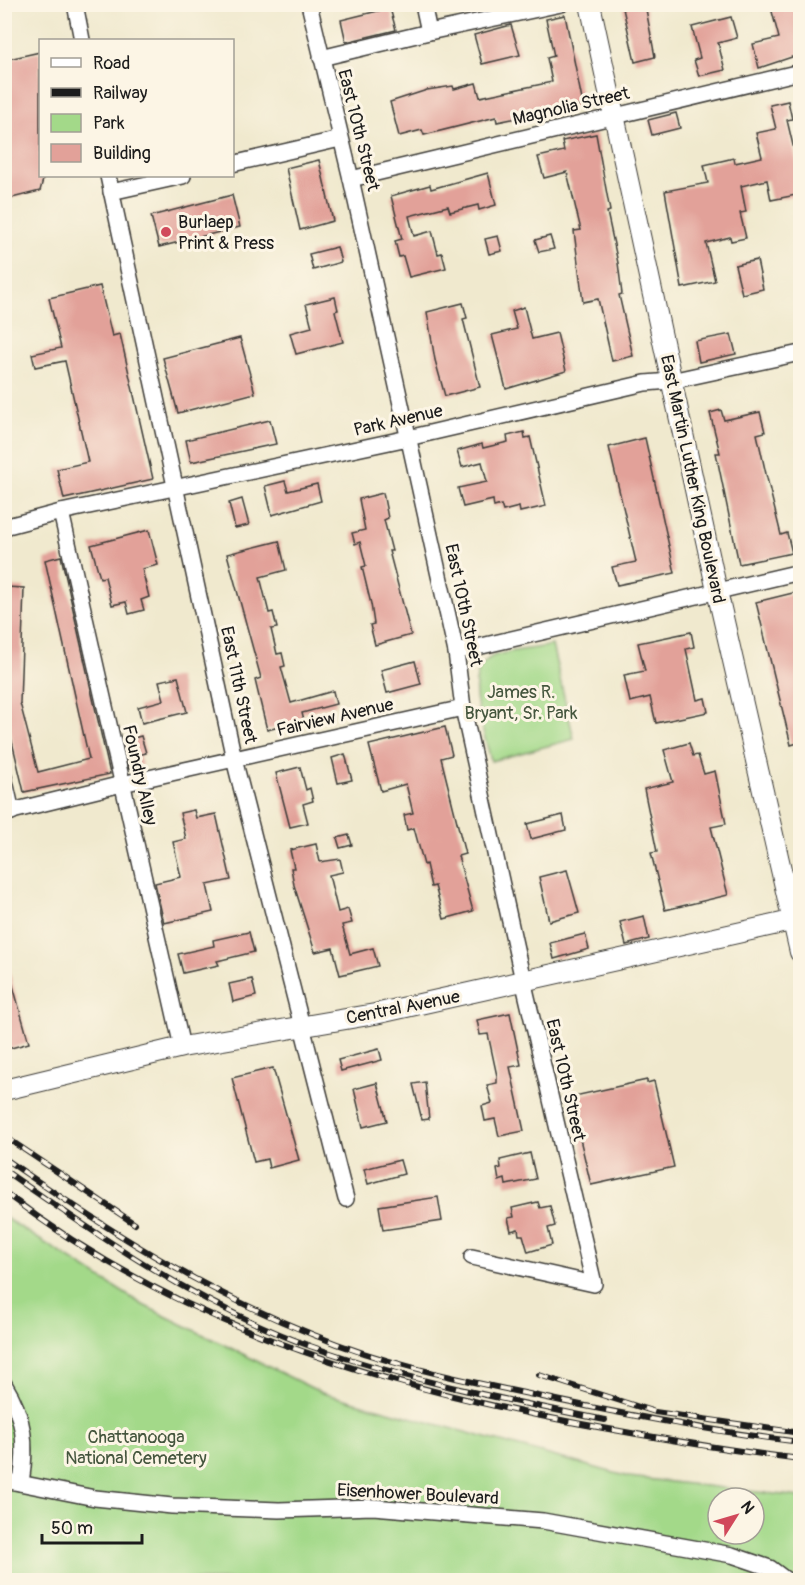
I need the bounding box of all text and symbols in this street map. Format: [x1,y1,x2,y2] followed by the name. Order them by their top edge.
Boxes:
[39,39,234,177] legend
[93,52,130,75] text: Road
[332,67,385,194] street label: East 10th Street
[93,82,148,105] text: Railway
[510,82,632,131] street label: Magnolia Street
[93,112,125,135] text: Park
[93,142,151,165] text: Building
[178,211,274,255] place label: Burlaep Print & Press
[159,225,173,239] marker: Burlaep Print & Press
[655,353,730,606] street label: East Martin Luther King Boulevard
[351,399,445,442] street label: Park Avenue
[439,542,488,669] street label: East 10th Street
[215,624,262,747] street label: East 11th Street
[464,681,578,725] park label: James R. Bryant, Sr. Park
[274,693,396,742] street label: Fairview Avenue
[117,723,162,828] street label: Foundry Alley
[344,985,462,1030] street label: Central Avenue
[540,1017,591,1144] street label: East 10th Street
[65,1426,207,1470] park label: Chattanooga National Cemetery
[336,1479,499,1510] street label: Eisenhower Boulevard
[706,1486,766,1546] north arrow
[736,1497,759,1518] text: N
[42,1507,142,1545] scale bar
[51,1517,93,1540] text: 50 m

